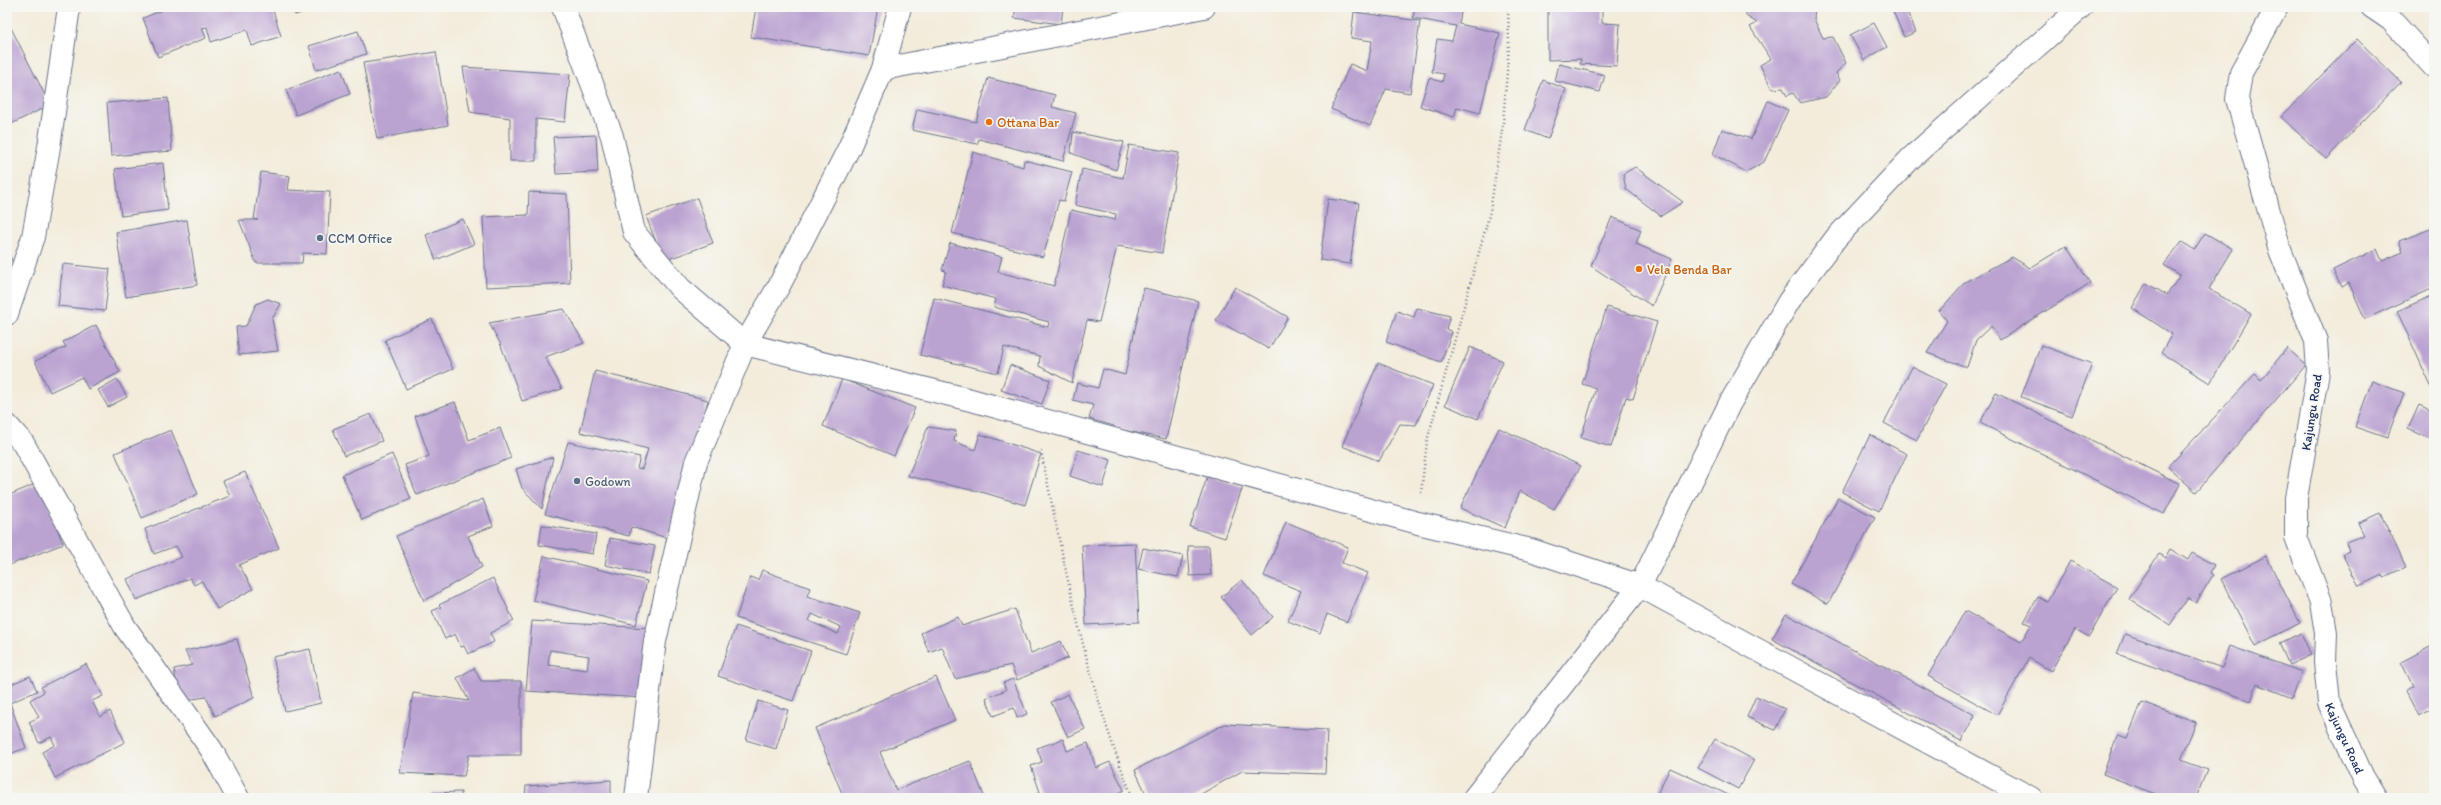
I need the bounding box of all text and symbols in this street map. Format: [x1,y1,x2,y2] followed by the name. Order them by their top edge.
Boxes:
[997,115,1059,130] place label: Ottana Bar
[984,117,994,127] marker: Ottana Bar
[328,231,392,246] place label: CCM Office
[315,233,325,243] marker: CCM Office
[1647,262,1732,277] place label: Vela Benda Bar
[1634,264,1644,274] marker: Vela Benda Bar
[2298,373,2325,451] street label: Kajungu Road
[585,474,631,489] place label: Godown
[572,476,582,486] marker: Godown
[2322,700,2368,776] street label: Kajungu Road

